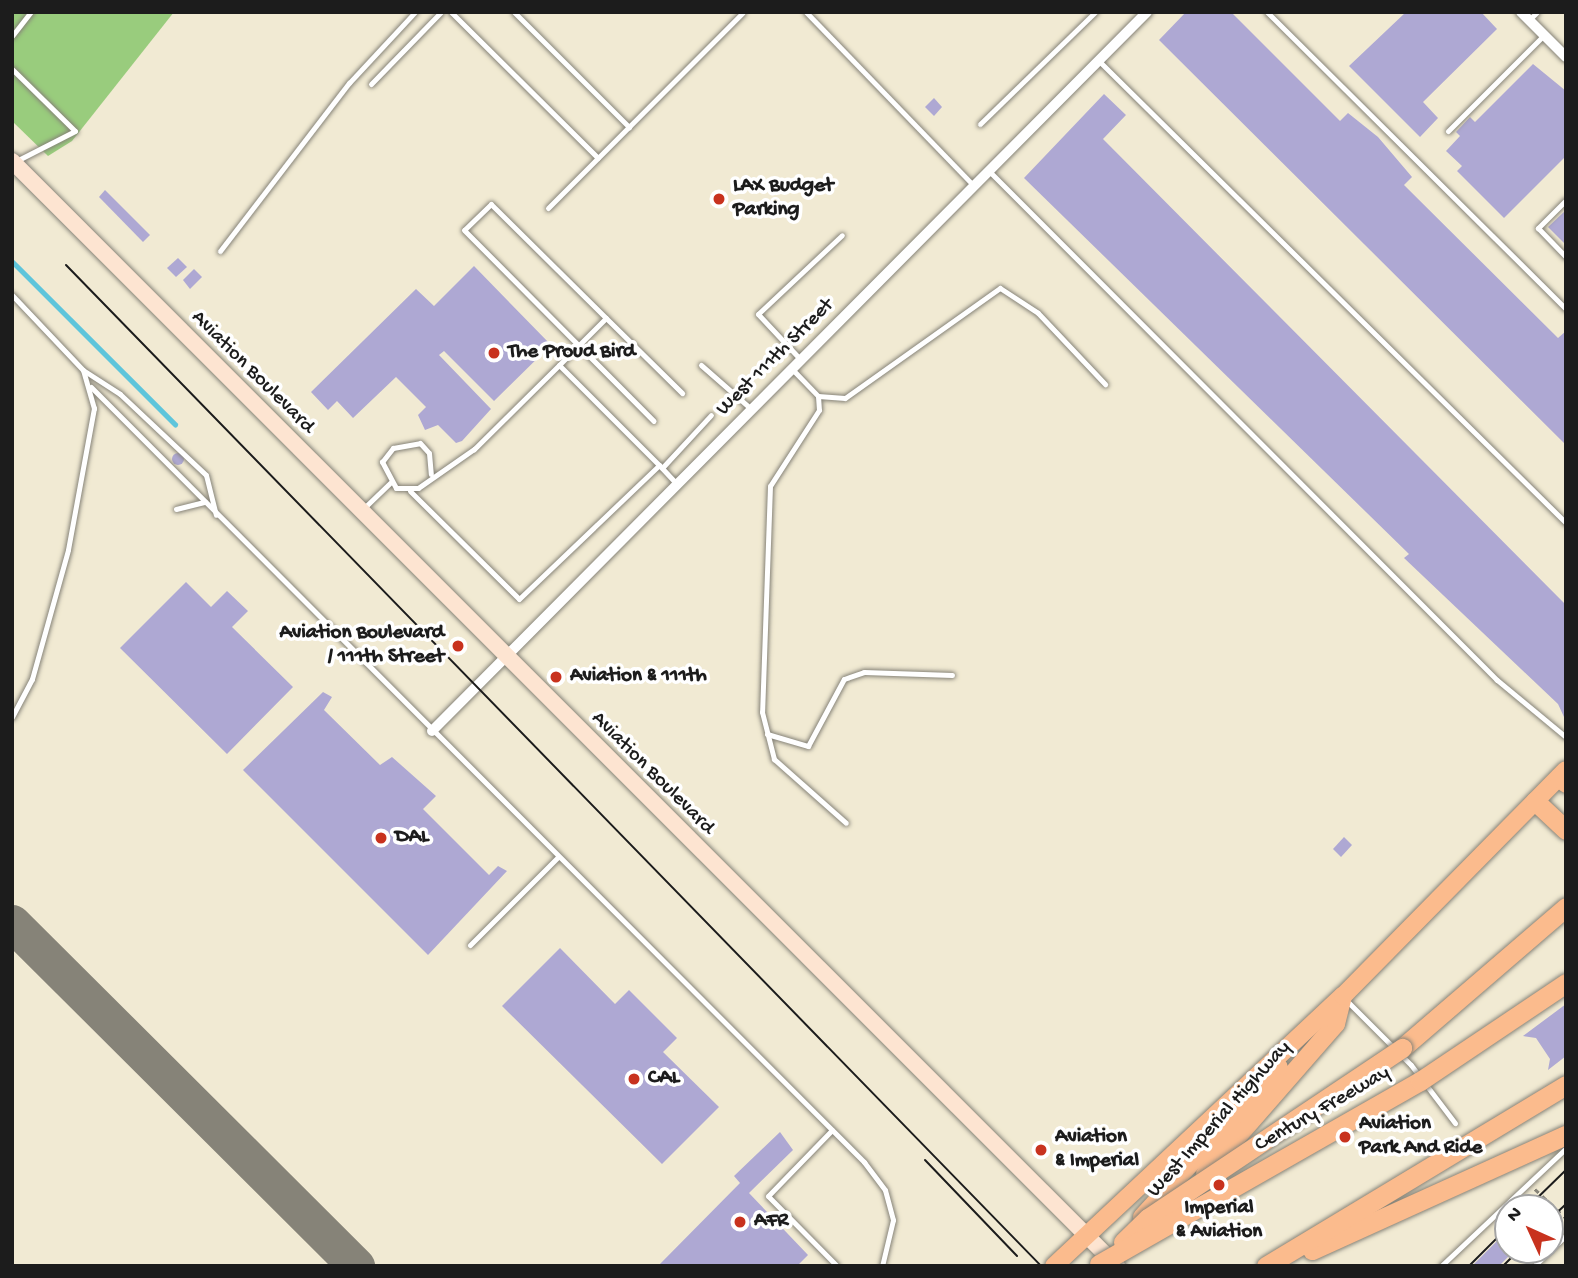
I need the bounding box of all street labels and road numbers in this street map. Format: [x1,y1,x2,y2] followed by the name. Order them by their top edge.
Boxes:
[712,294,840,422] street label: West 111th Street
[185,306,319,440] street label: Aviation Boulevard
[585,707,719,841] street label: Aviation Boulevard
[1143,1036,1297,1204] street label: West Imperial Highway
[1251,1061,1395,1159] street label: Century Freeway

